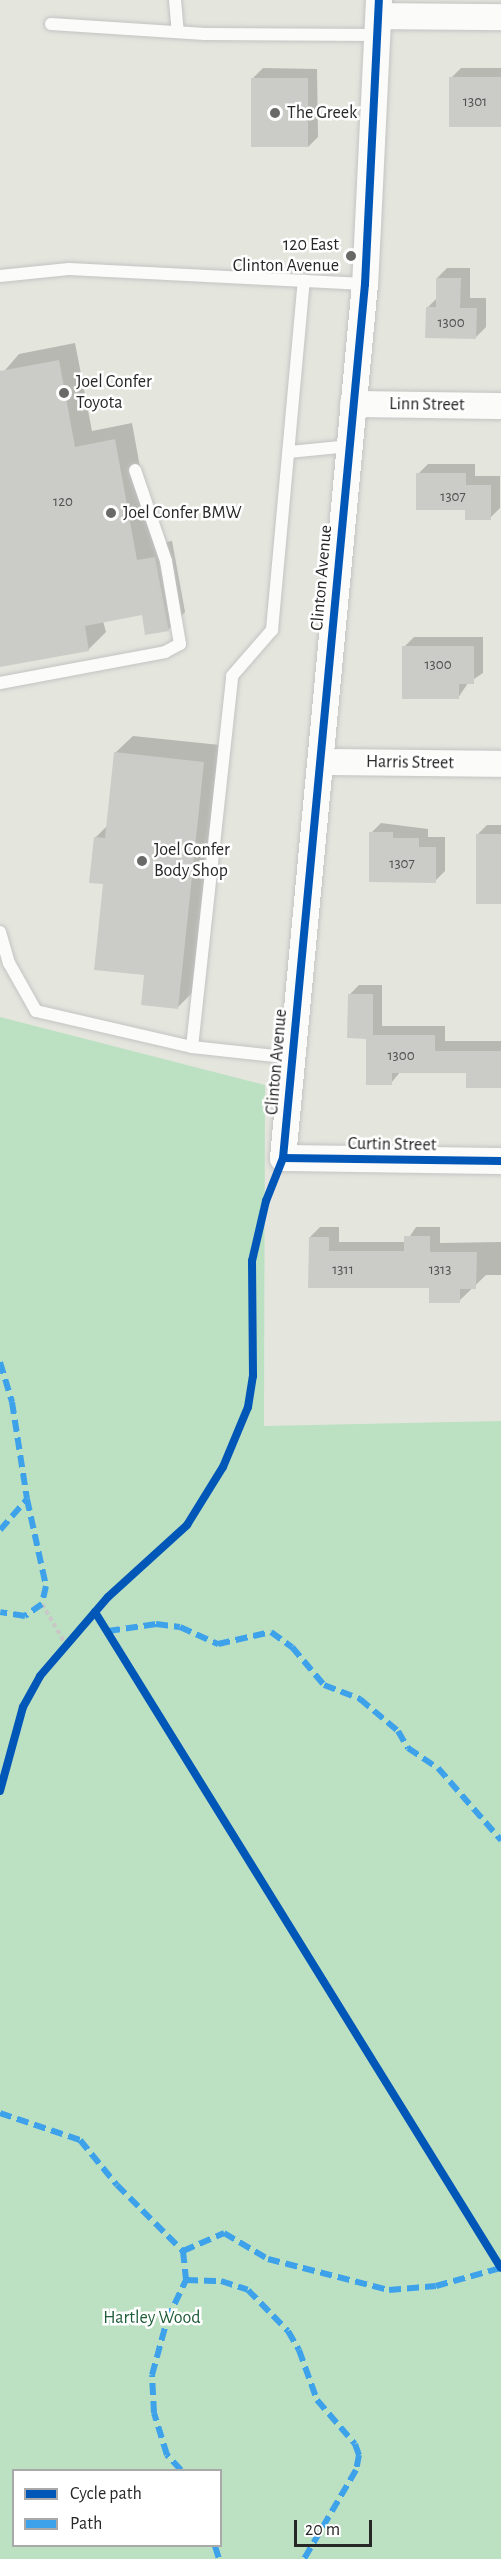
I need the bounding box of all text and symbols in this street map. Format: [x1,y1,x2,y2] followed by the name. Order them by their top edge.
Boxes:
[463,93,487,111] house number: 1301
[287,102,357,124] place label: The Greek
[268,106,282,120] marker: The Greek
[233,235,339,278] place label: 120 East Clinton Avenue
[344,249,358,263] marker: 120 East Clinton Avenue
[437,314,465,332] house number: 1300
[76,372,152,415] place label: Joel Confer Toyota
[57,386,71,400] marker: Joel Confer Toyota
[389,394,465,416] street label: Linn Street
[440,488,466,506] house number: 1307
[53,493,73,511] house number: 120
[123,502,242,524] place label: Joel Confer BMW
[104,506,118,520] marker: Joel Confer BMW
[307,524,337,632] street label: Clinton Avenue
[424,656,452,674] house number: 1300
[366,751,454,775] street label: Harris Street
[154,840,230,882] place label: Joel Confer Body Shop
[135,854,149,868] marker: Joel Confer Body Shop
[389,855,415,873] house number: 1307
[262,1008,292,1116] street label: Clinton Avenue
[387,1047,415,1065] house number: 1300
[347,1133,437,1157] street label: Curtin Street
[332,1261,354,1279] house number: 1311
[429,1261,451,1279] house number: 1313
[103,2307,201,2329] park label: Hartley Wood
[12,2469,222,2547] legend
[70,2485,142,2503] text: Cycle path
[297,2508,375,2546] scale bar
[70,2515,102,2533] text: Path
[305,2521,340,2539] text: 20 m

